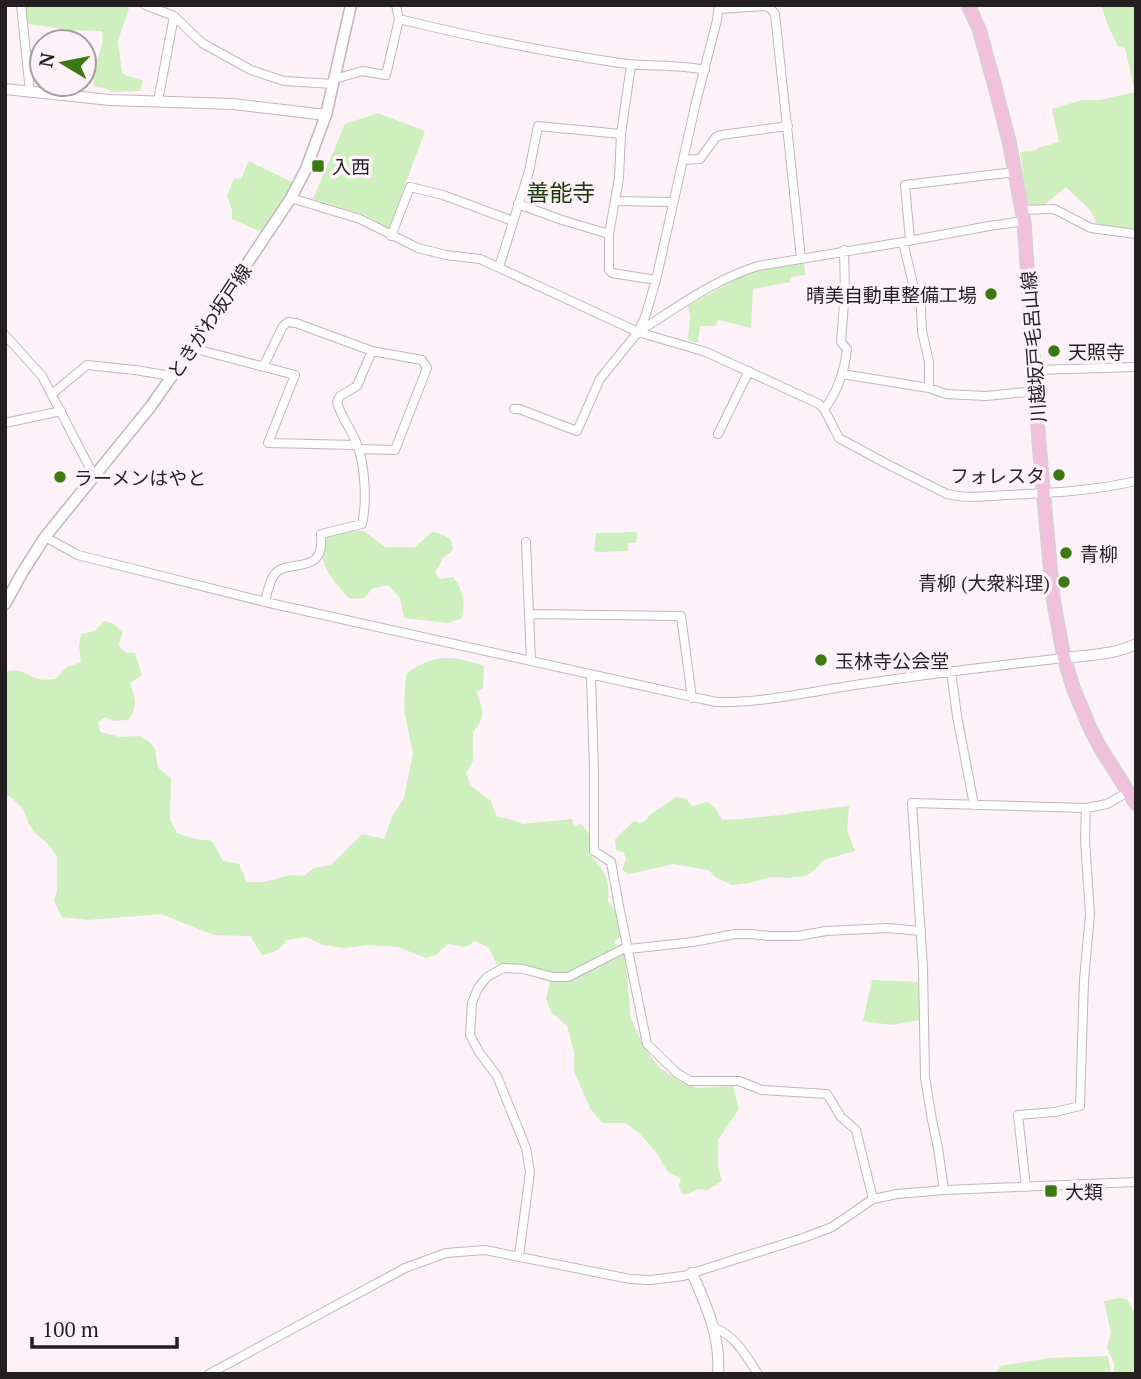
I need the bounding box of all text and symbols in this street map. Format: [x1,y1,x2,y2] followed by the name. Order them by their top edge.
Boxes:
[28,28,98,98] north arrow
[32,50,59,69] text: N
[332,154,370,179] place label: 入西
[310,158,326,174] marker: 入西
[527,177,596,208] district label: 善能寺
[161,259,257,383] street label: ときがわ坂戸線
[1015,270,1051,424] street label: 川越坂戸毛呂山線
[806,282,977,307] place label: 晴美自動車整備工場
[983,286,999,302] marker: 晴美自動車整備工場
[1068,339,1125,364] place label: 天照寺
[1046,343,1062,359] marker: 天照寺
[950,463,1045,488] place label: フォレスタ
[74,465,206,490] place label: ラーメンはやと
[1051,467,1067,483] marker: フォレスタ
[52,469,68,485] marker: ラーメンはやと
[1080,541,1118,566] place label: 青柳
[1058,545,1074,561] marker: 青柳
[918,570,1050,595] place label: 青柳 (大衆料理)
[1056,574,1072,590] marker: 青柳 (大衆料理)
[835,648,949,673] place label: 玉林寺公会堂
[813,652,829,668] marker: 玉林寺公会堂
[1065,1179,1103,1204] place label: 大類
[1043,1183,1059,1199] marker: 大類
[32,1306,177,1350] scale bar
[42,1315,99,1343] text: 100 m

